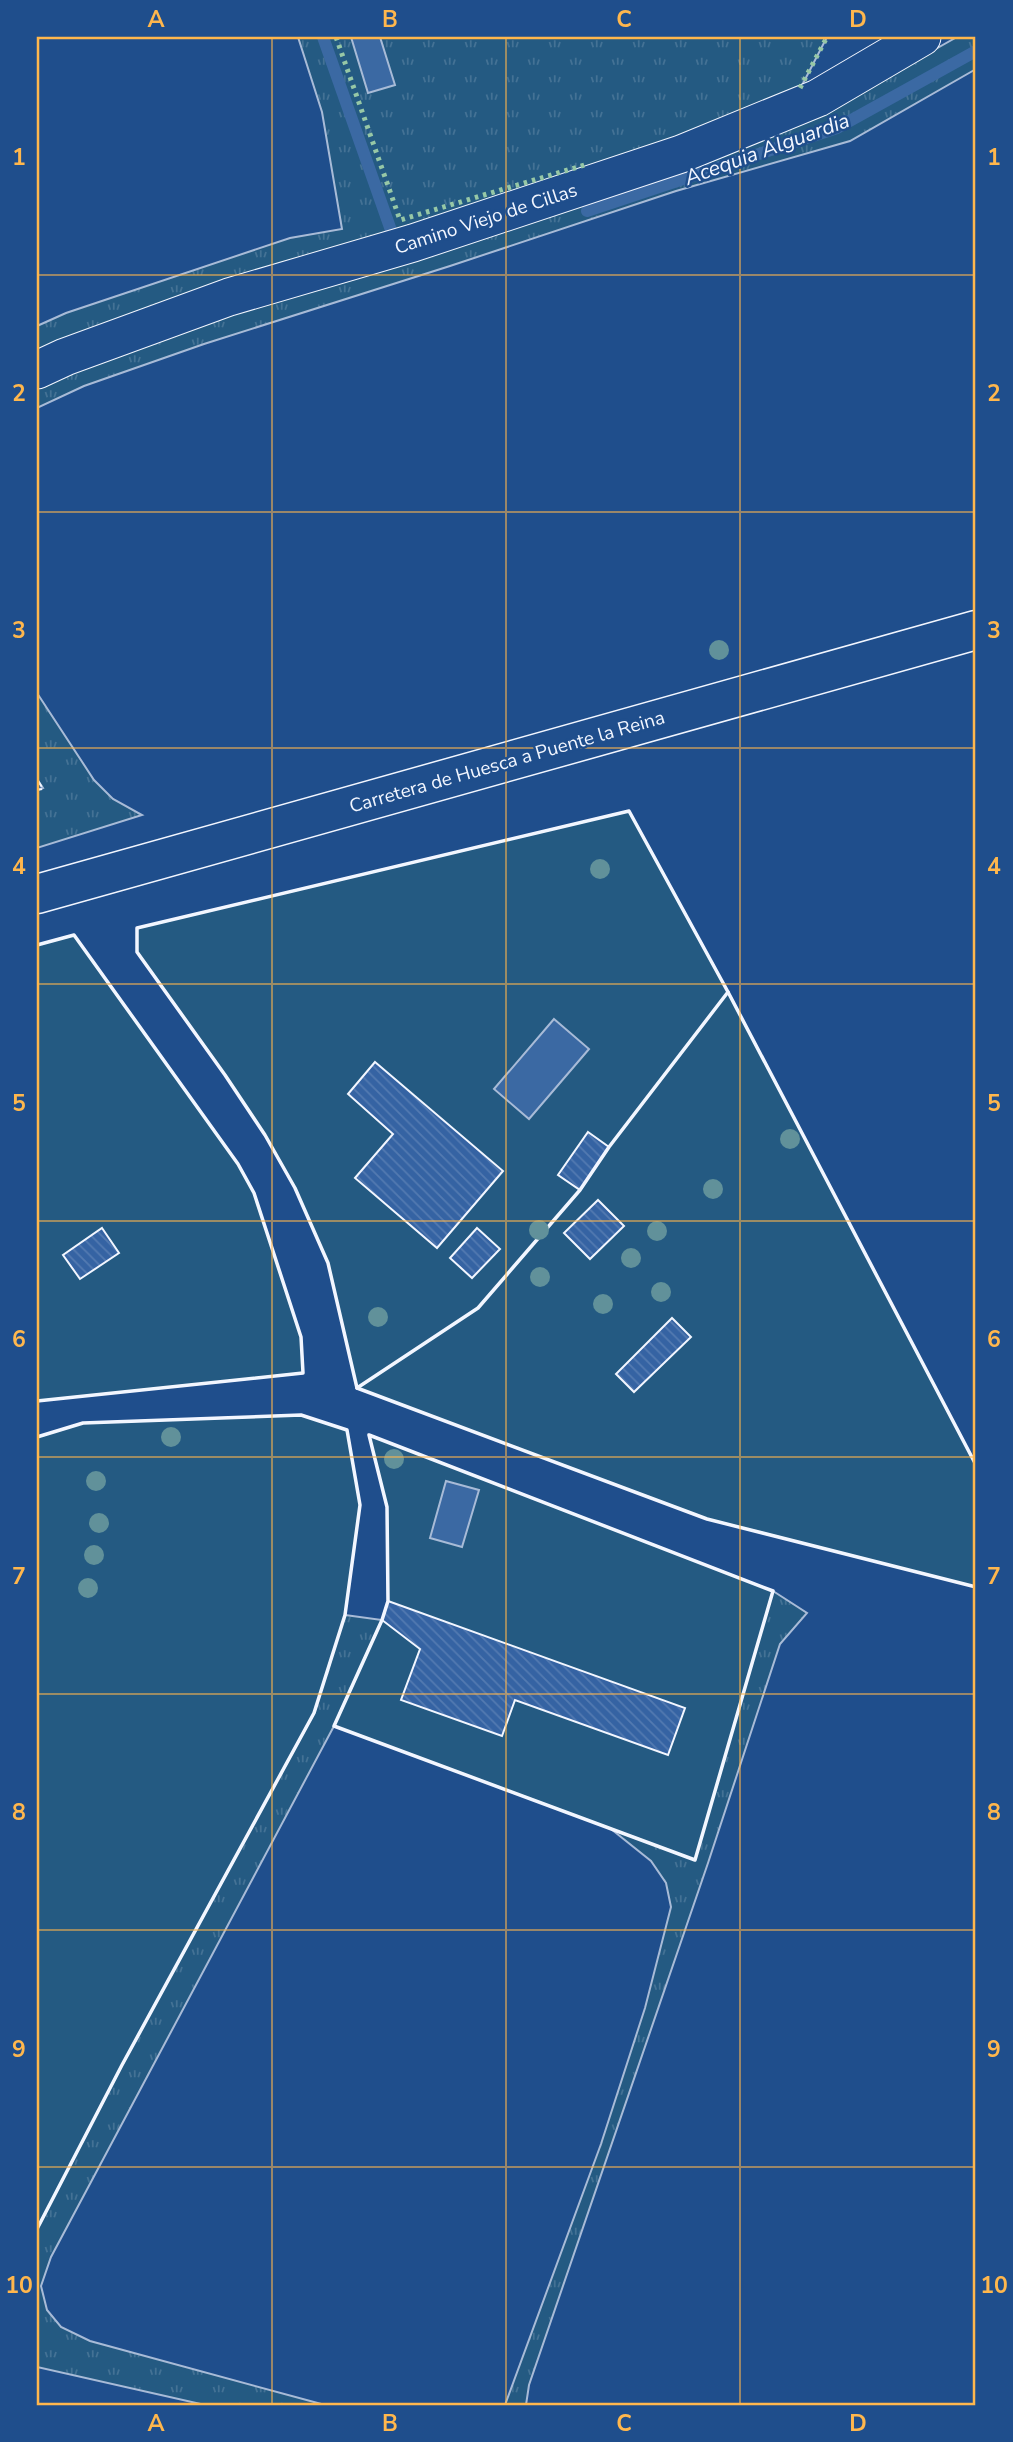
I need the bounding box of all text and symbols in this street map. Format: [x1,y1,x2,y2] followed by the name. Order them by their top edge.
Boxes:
[147,4,165,35] text: A
[382,4,398,35] text: B
[616,4,632,35] text: C
[849,4,867,35] text: D
[680,106,853,192] water label: Acequia Alguardia
[12,142,26,173] text: 1
[987,142,1001,173] text: 1
[391,177,581,261] street label: Camino Viejo de Cillas
[12,378,26,409] text: 2
[987,378,1001,409] text: 2
[12,615,26,646] text: 3
[987,615,1001,646] text: 3
[346,704,668,820] street label: Carretera de Huesca a Puente la Reina
[12,851,26,882] text: 4
[987,851,1001,882] text: 4
[12,1088,26,1119] text: 5
[987,1088,1001,1119] text: 5
[12,1324,26,1355] text: 6
[987,1324,1001,1355] text: 6
[12,1561,26,1592] text: 7
[987,1561,1001,1592] text: 7
[12,1797,26,1828] text: 8
[987,1797,1001,1828] text: 8
[12,2034,26,2065] text: 9
[987,2034,1001,2065] text: 9
[5,2270,33,2301] text: 10
[980,2270,1008,2301] text: 10
[147,2408,165,2439] text: A
[382,2408,398,2439] text: B
[616,2408,632,2439] text: C
[849,2408,867,2439] text: D

